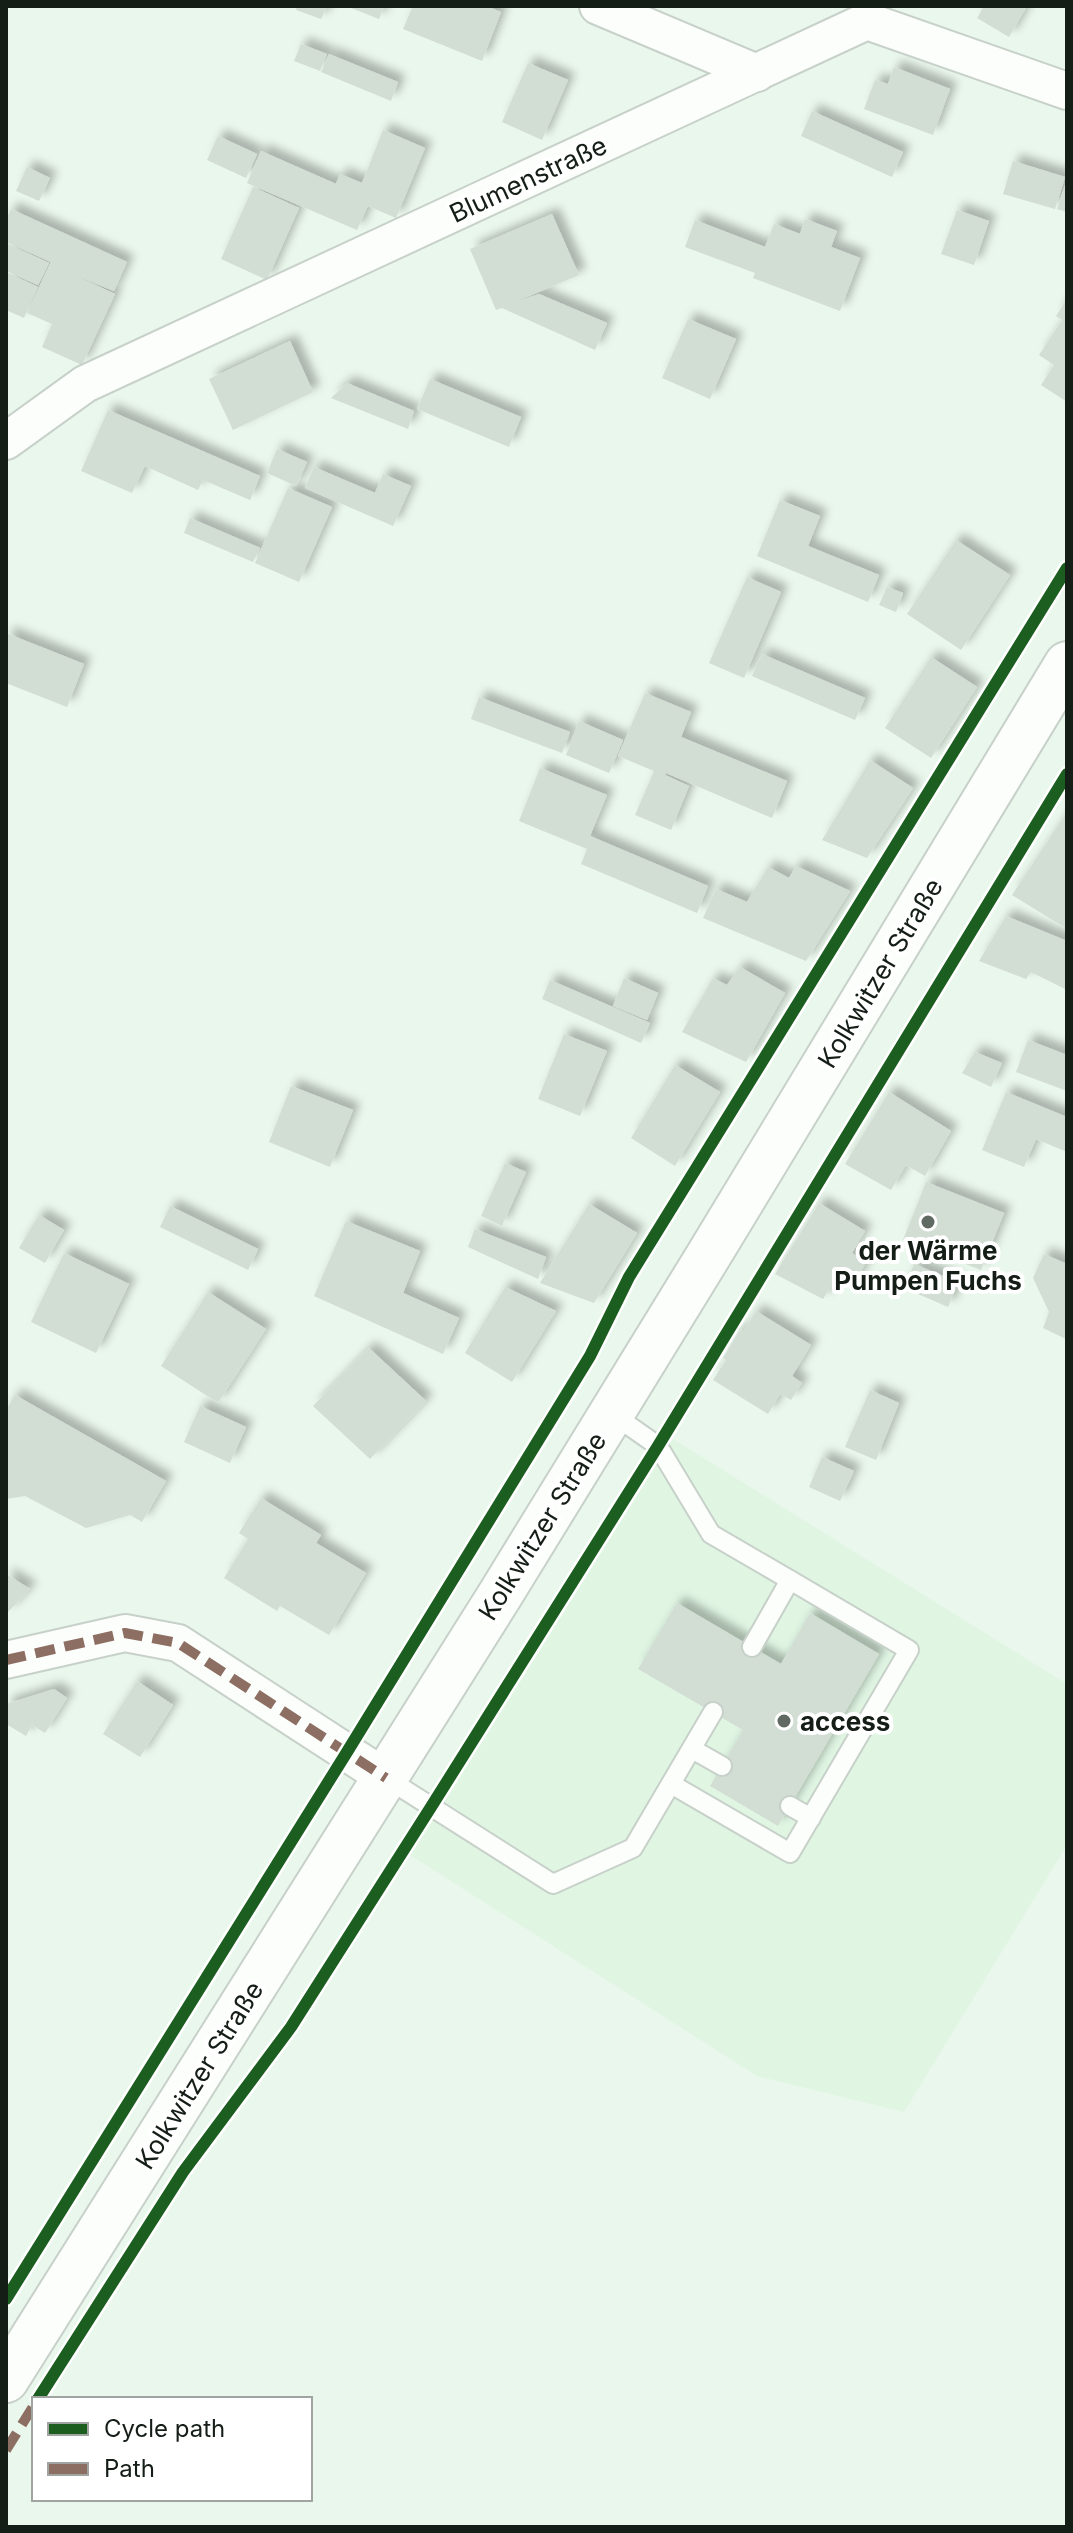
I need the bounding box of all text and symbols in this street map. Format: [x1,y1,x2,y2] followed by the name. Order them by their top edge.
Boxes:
[445,129,611,229] street label: Blumenstraße
[811,873,949,1073] street label: Kolkwitzer Straße
[919,1213,937,1231] marker: der Wärme Pumpen Fuchs
[834,1235,1022,1296] place label: der Wärme Pumpen Fuchs
[472,1426,612,1626] street label: Kolkwitzer Straße
[800,1706,890,1737] place label: access
[775,1712,793,1730] marker: access
[129,1975,269,2175] street label: Kolkwitzer Straße
[32,2397,312,2501] legend
[104,2414,225,2443] text: Cycle path
[104,2454,155,2483] text: Path

